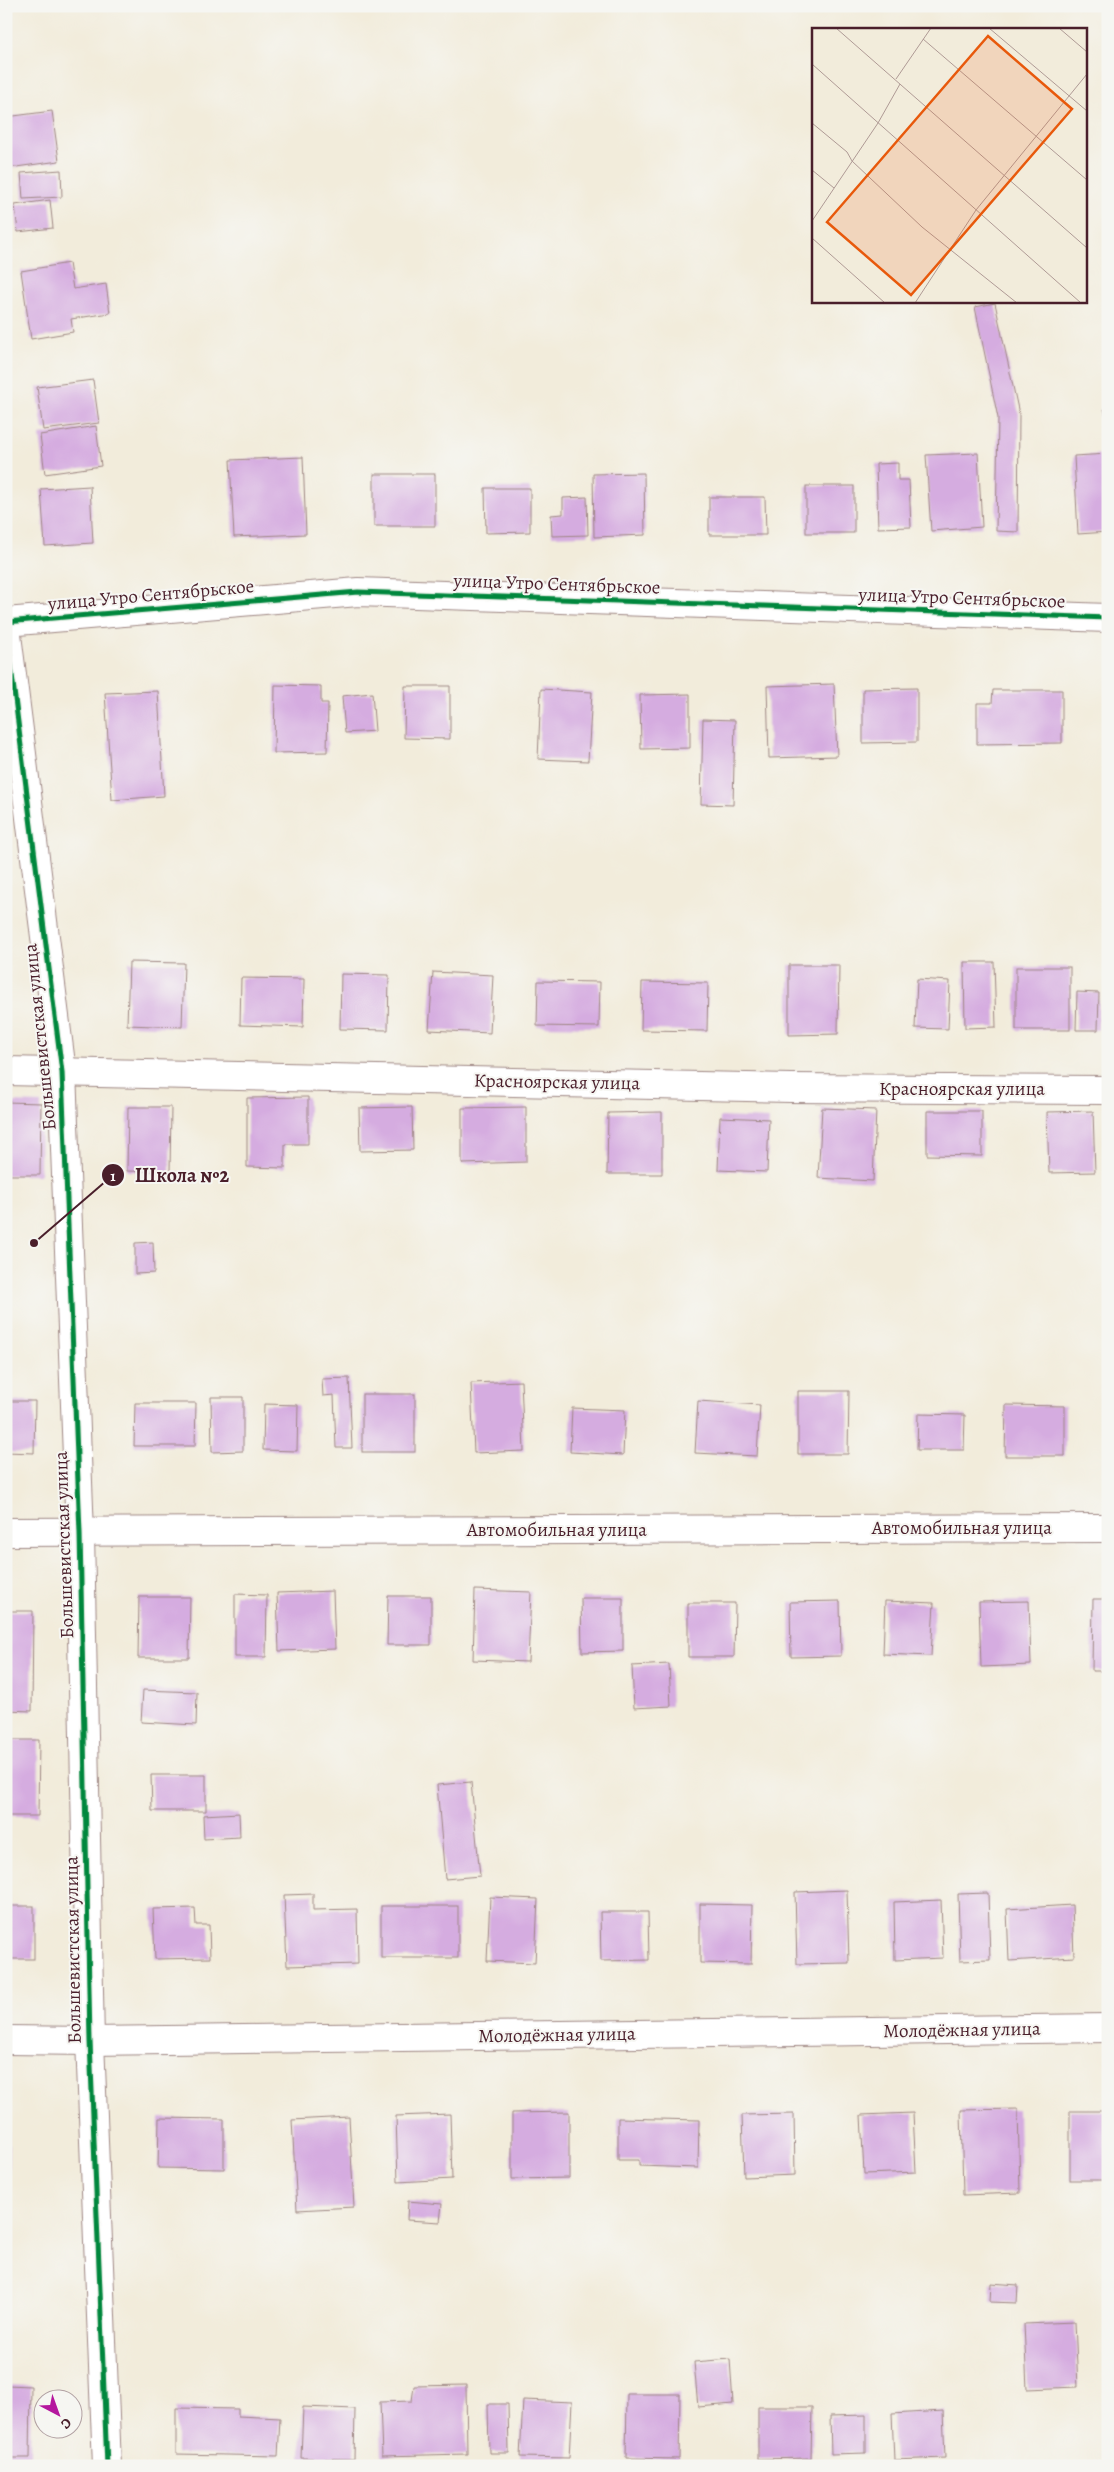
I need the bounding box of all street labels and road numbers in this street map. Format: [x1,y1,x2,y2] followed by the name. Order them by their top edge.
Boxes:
[452,567,661,601] street label: улица Утро Сентябрьское
[46,573,255,617] street label: улица Утро Сентябрьское
[857,581,1066,615] street label: улица Утро Сентябрьское
[17,942,63,1132] street label: Большевистская улица
[474,1068,640,1096] street label: Красноярская улица
[879,1076,1045,1102] street label: Красноярская улица
[48,1451,80,1639] street label: Большевистская улица
[871,1515,1052,1541] street label: Автомобильная улица
[466,1517,647,1543] street label: Автомобильная улица
[58,1856,88,2044] street label: Большевистская улица
[883,2016,1041,2044] street label: Молодёжная улица
[478,2021,636,2049] street label: Молодёжная улица

